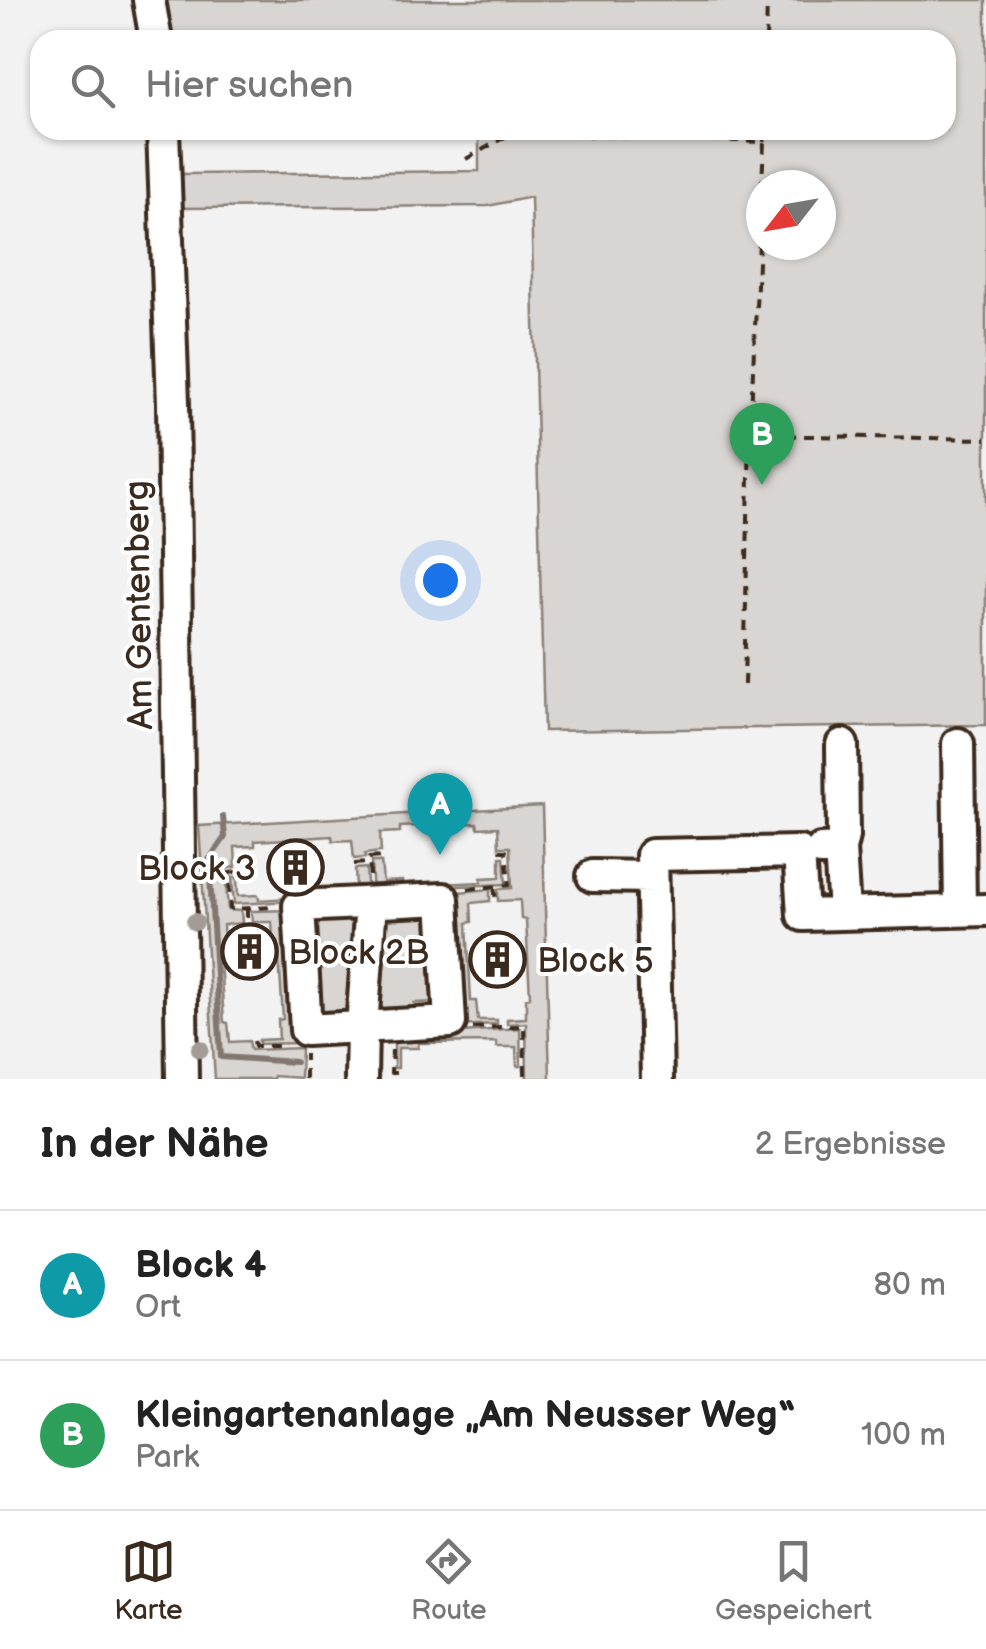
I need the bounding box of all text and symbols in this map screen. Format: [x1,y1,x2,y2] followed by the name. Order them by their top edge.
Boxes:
[30,30,956,140] search box
[65,58,120,113] icon: search
[145,63,353,108] text: Hier suchen
[746,170,836,260] north arrow
[730,402,794,485] pin: B
[116,480,163,730] street label: Am Gentenberg
[415,555,466,606] your location
[408,772,472,855] pin: A
[265,838,325,898] building icon: Block 3
[138,848,256,891] place label: Block 3
[219,922,279,982] building icon: Block 2B
[468,930,528,990] building icon: Block 5
[288,932,429,975] place label: Block 2B
[537,940,654,983] place label: Block 5
[40,1119,269,1170] text: In der Nähe
[755,1125,946,1164] text: 2 Ergebnisse
[135,1243,266,1288] text: Block 4
[63,1266,82,1305] text: A
[873,1266,946,1305] text: 80 m
[135,1288,181,1327] text: Ort
[135,1393,796,1438] text: Kleingartenanlage „Am Neusser Weg“
[61,1416,84,1455] text: B
[861,1416,946,1455] text: 100 m
[135,1438,199,1477] text: Park
[114,1534,183,1627] tab: Karte
[411,1534,487,1627] tab: Route
[715,1534,872,1627] tab: Gespeichert

